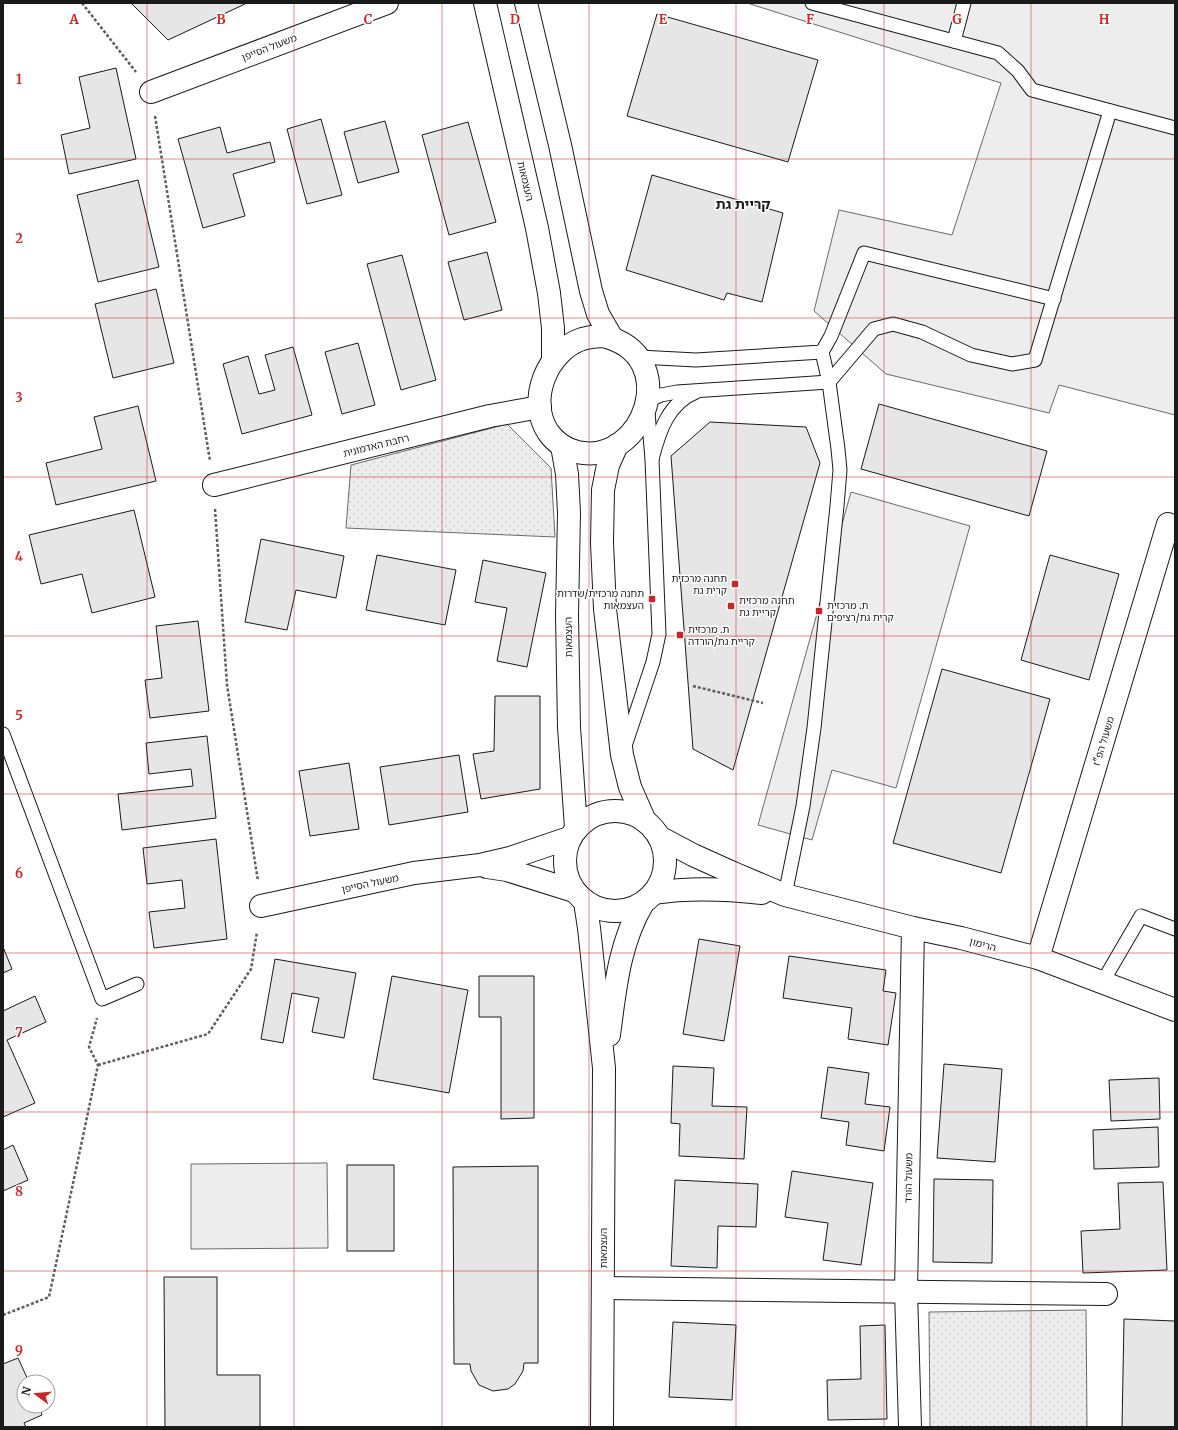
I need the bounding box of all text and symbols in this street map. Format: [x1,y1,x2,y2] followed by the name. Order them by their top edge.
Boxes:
[68,11,79,28] text: A
[216,11,226,28] text: B
[364,11,373,28] text: C
[510,11,520,28] text: D
[659,11,668,28] text: E
[806,11,814,28] text: F
[952,11,962,28] text: G
[1099,11,1110,28] text: H
[240,31,299,64] street label: משעול הסייפן
[16,71,22,88] text: 1
[515,160,536,202] street label: העצמאות
[715,195,771,213] district label: קריית גת
[15,230,23,247] text: 2
[15,389,23,406] text: 3
[342,431,410,460] street label: רחבת האדמונית
[15,548,24,565] text: 4
[671,572,727,597] place label: תחנה מרכזית קרית גת
[730,579,740,589] marker: תחנה מרכזית קרית גת
[557,587,644,612] place label: תחנה מרכזית/שדרות העצמאות
[647,594,657,604] marker: תחנה מרכזית/שדרות העצמאות
[739,594,795,619] place label: תחנה מרכזית קריית גת
[827,599,894,624] place label: ת. מרכזית קרית גת/רציפים
[726,601,736,611] marker: תחנה מרכזית קריית גת
[814,606,824,616] marker: ת. מרכזית קרית גת/רציפים
[562,617,575,657] street label: העצמאות
[688,623,755,648] place label: ת. מרכזית קריית גת/הורדה
[675,630,685,640] marker: ת. מרכזית קריית גת/הורדה
[15,707,23,724] text: 5
[1090,714,1117,767] street label: משעול הפ"ז
[15,865,23,882] text: 6
[340,871,400,896] street label: משעול הסייפן
[968,935,998,954] street label: הרימון
[15,1024,23,1041] text: 7
[902,1152,915,1203] street label: משעול הורד
[15,1183,23,1200] text: 8
[597,1228,610,1268] street label: העצמאות
[15,1342,23,1359] text: 9
[16,1374,56,1414] north arrow
[18,1385,34,1397] text: N

